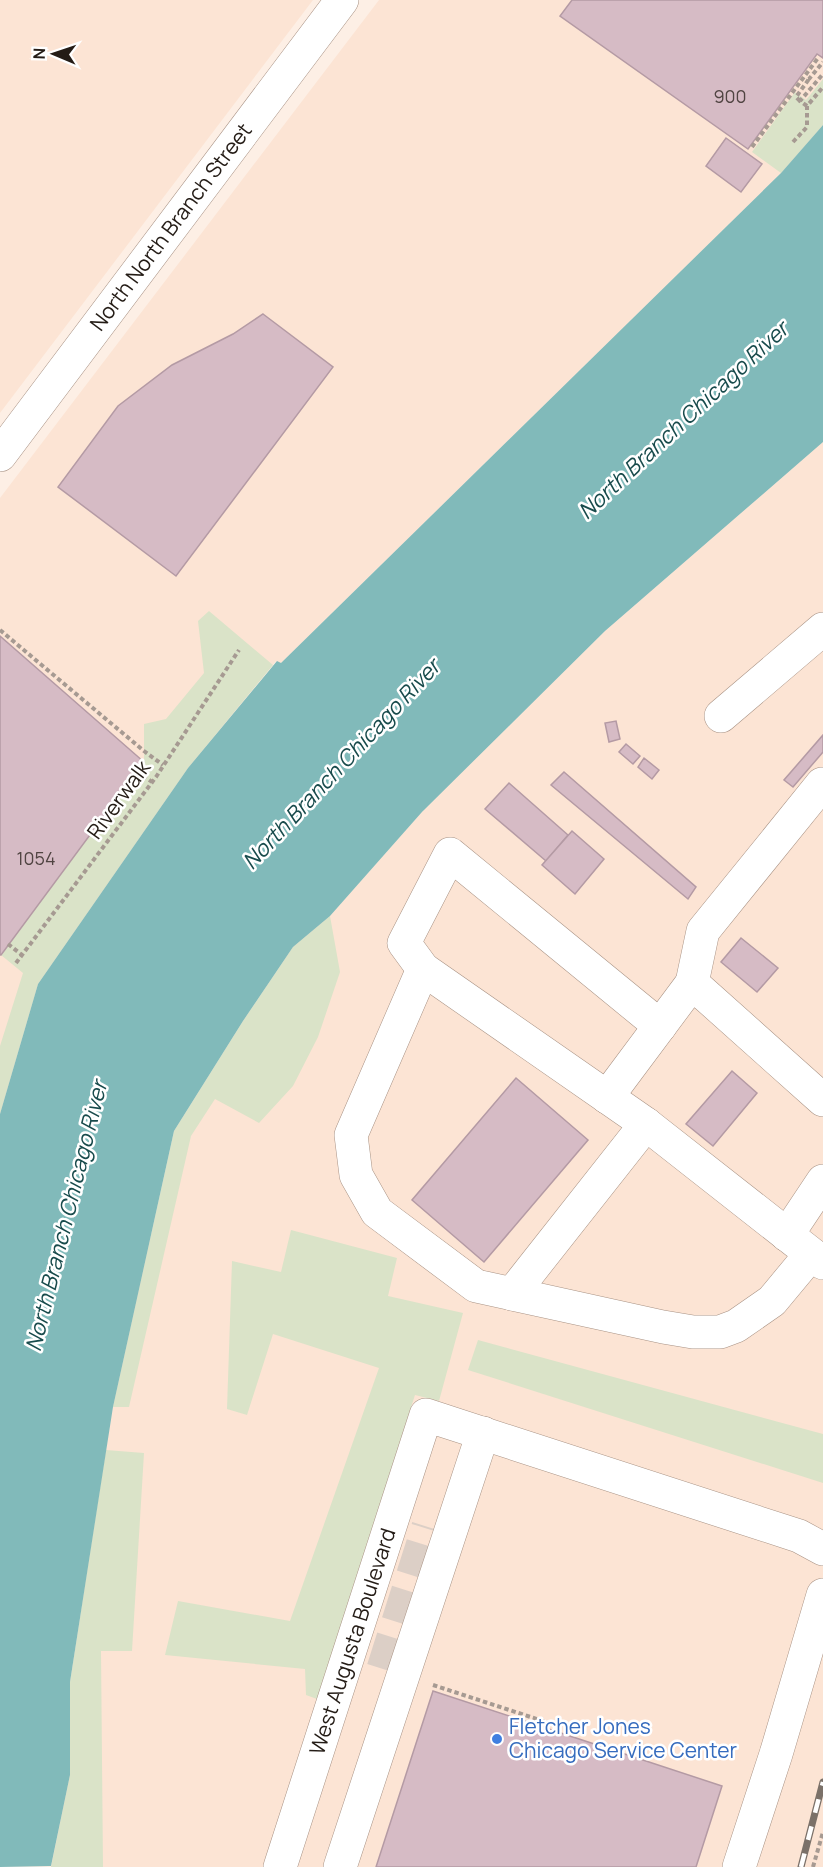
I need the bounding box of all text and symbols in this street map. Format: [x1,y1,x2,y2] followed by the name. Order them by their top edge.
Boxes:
[24,24,84,84] north arrow
[28,47,50,60] text: N
[713,84,747,108] house number: 900
[83,117,258,336] street label: North North Branch Street
[571,312,797,526] water label: North Branch Chicago River
[235,650,449,876] water label: North Branch Chicago River
[80,754,157,844] street label: Riverwalk
[16,846,56,870] house number: 1054
[18,1075,115,1354] water label: North Branch Chicago River
[302,1524,402,1758] street label: West Augusta Boulevard
[509,1712,738,1764] place label: Fletcher Jones Chicago Service Center
[490,1732,504,1746] marker: Fletcher Jones Chicago Service Center

